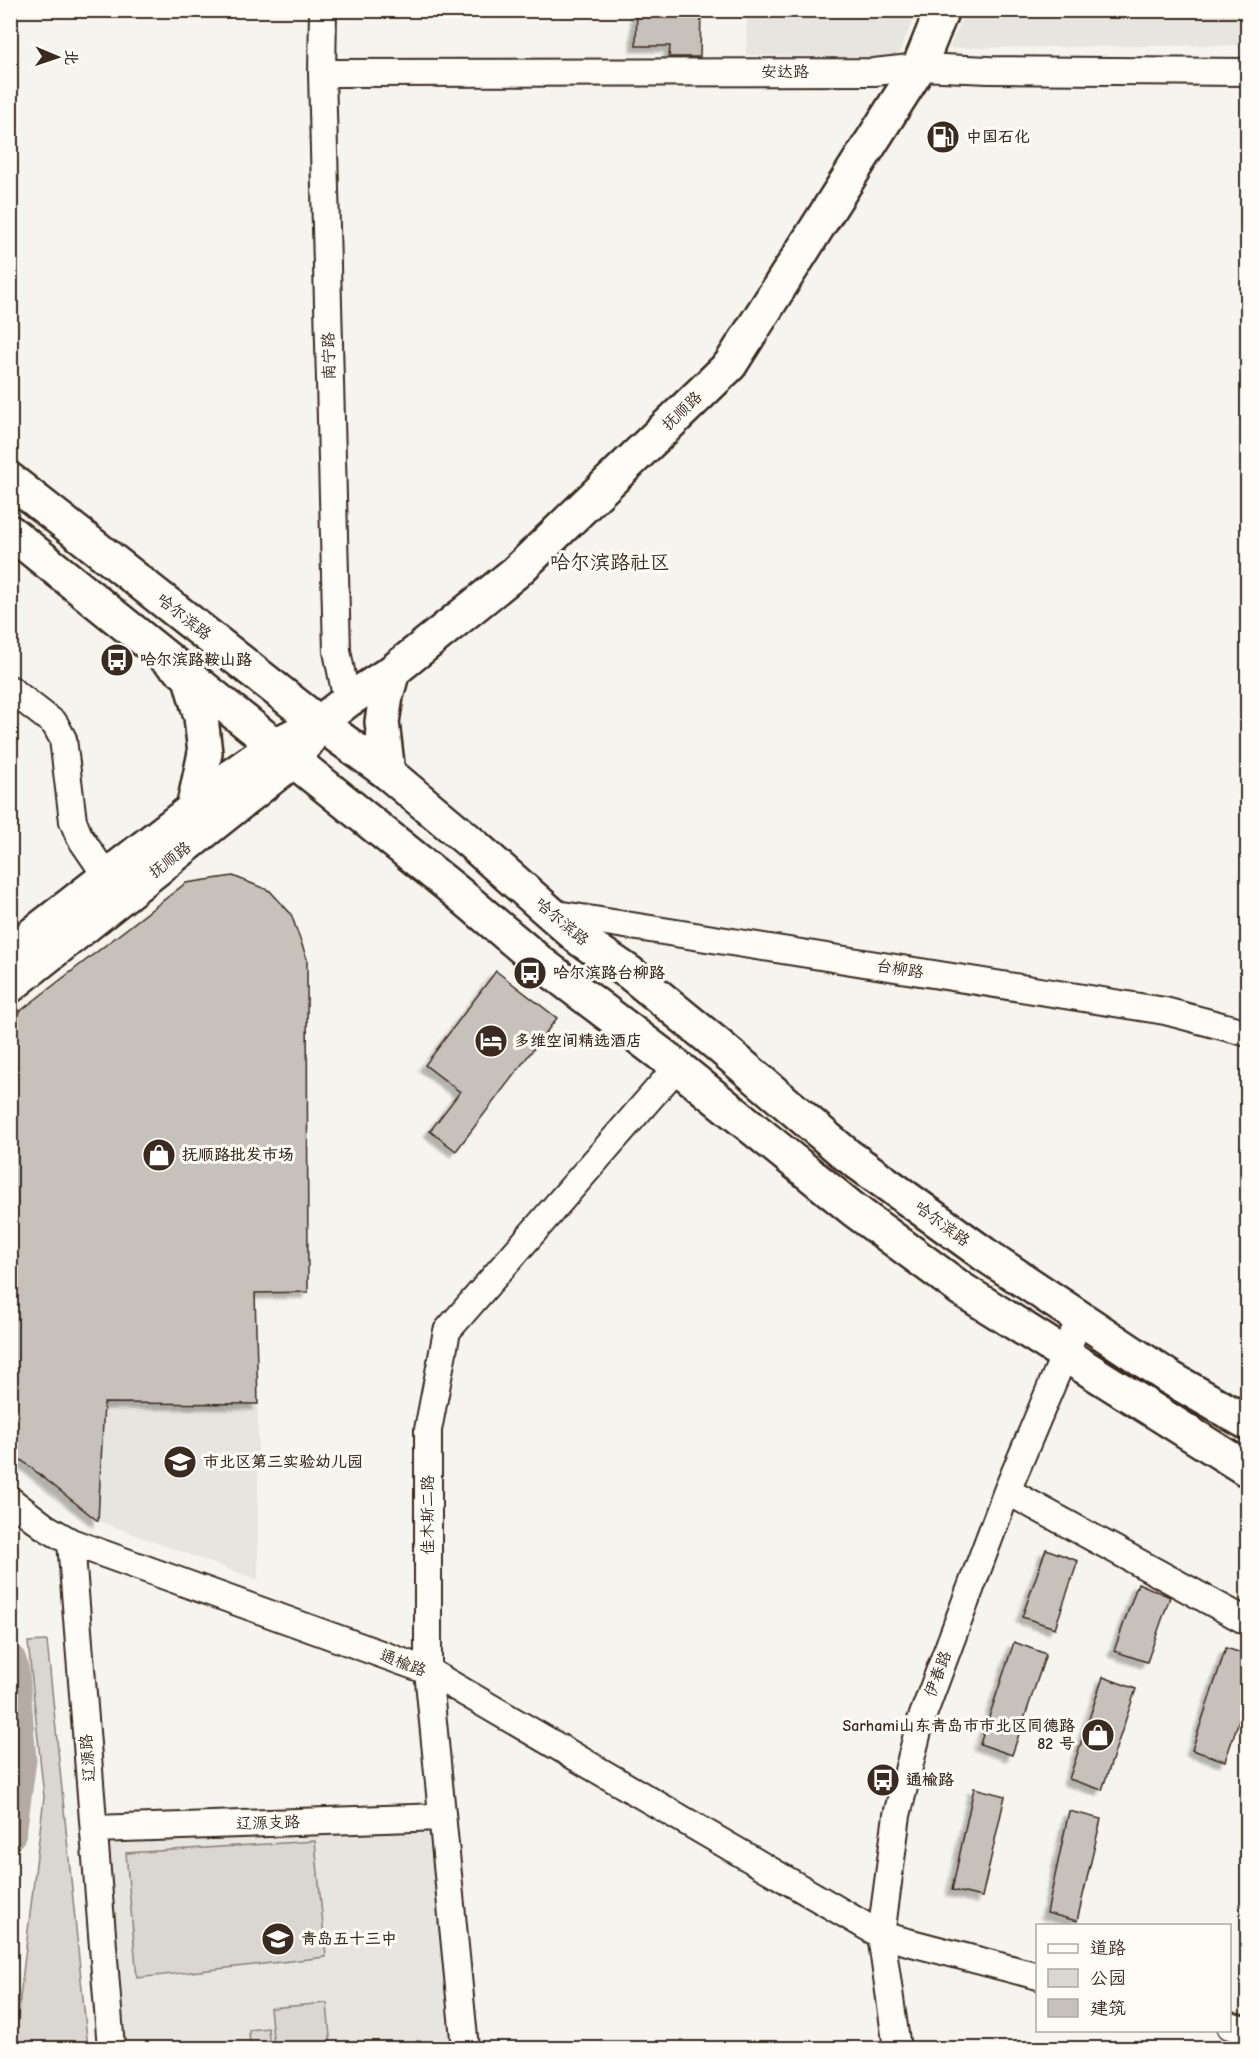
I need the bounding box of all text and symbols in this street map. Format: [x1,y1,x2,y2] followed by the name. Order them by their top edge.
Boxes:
[27,27,87,87] north arrow
[62,49,80,66] text: 北
[761,63,809,81] street label: 安达路
[925,119,961,155] fuel station icon: 中国石化
[966,128,1030,146] place label: 中国石化
[320,332,338,380] street label: 南宁路
[658,388,706,434] street label: 抚顺路
[550,551,670,574] district label: 哈尔滨路社区
[153,590,215,644] street label: 哈尔滨路
[99,642,135,678] bus stop icon: 哈尔滨路鞍山路
[140,651,252,669] place label: 哈尔滨路鞍山路
[146,838,194,882] street label: 抚顺路
[532,895,592,949] street label: 哈尔滨路
[512,955,548,991] bus stop icon: 哈尔滨路台柳路
[875,956,925,982] street label: 台柳路
[553,964,665,982] place label: 哈尔滨路台柳路
[473,1023,509,1059] hotel icon: 多维空间精选酒店
[514,1032,642,1050] place label: 多维空间精选酒店
[141,1137,177,1173] shop icon: 抚顺路批发市场
[182,1146,294,1164] place label: 抚顺路批发市场
[911,1198,973,1250] street label: 哈尔滨路
[162,1444,198,1480] school or university icon: 市北区第三实验幼儿园
[203,1453,363,1471] place label: 市北区第三实验幼儿园
[419,1475,437,1555] street label: 佳木斯二路
[377,1646,429,1680] street label: 通榆路
[921,1648,955,1700] street label: 伊春路
[842,1717,1075,1753] place label: Sarhami山东青岛市市北区同德路 82 号
[1080,1717,1116,1753] shop icon: Sarhami山东青岛市市北区同德路 82 号
[77,1733,99,1783] street label: 辽源路
[865,1762,901,1798] bus stop icon: 通榆路
[906,1771,954,1789] place label: 通榆路
[236,1813,300,1833] street label: 辽源支路
[260,1921,296,1957] school or university icon: 青岛五十三中
[1036,1924,1231,2032] legend
[301,1930,397,1948] place label: 青岛五十三中
[1090,1938,1126,1959] text: 道路
[1090,1968,1126,1989] text: 公园
[1090,1998,1126,2019] text: 建筑

